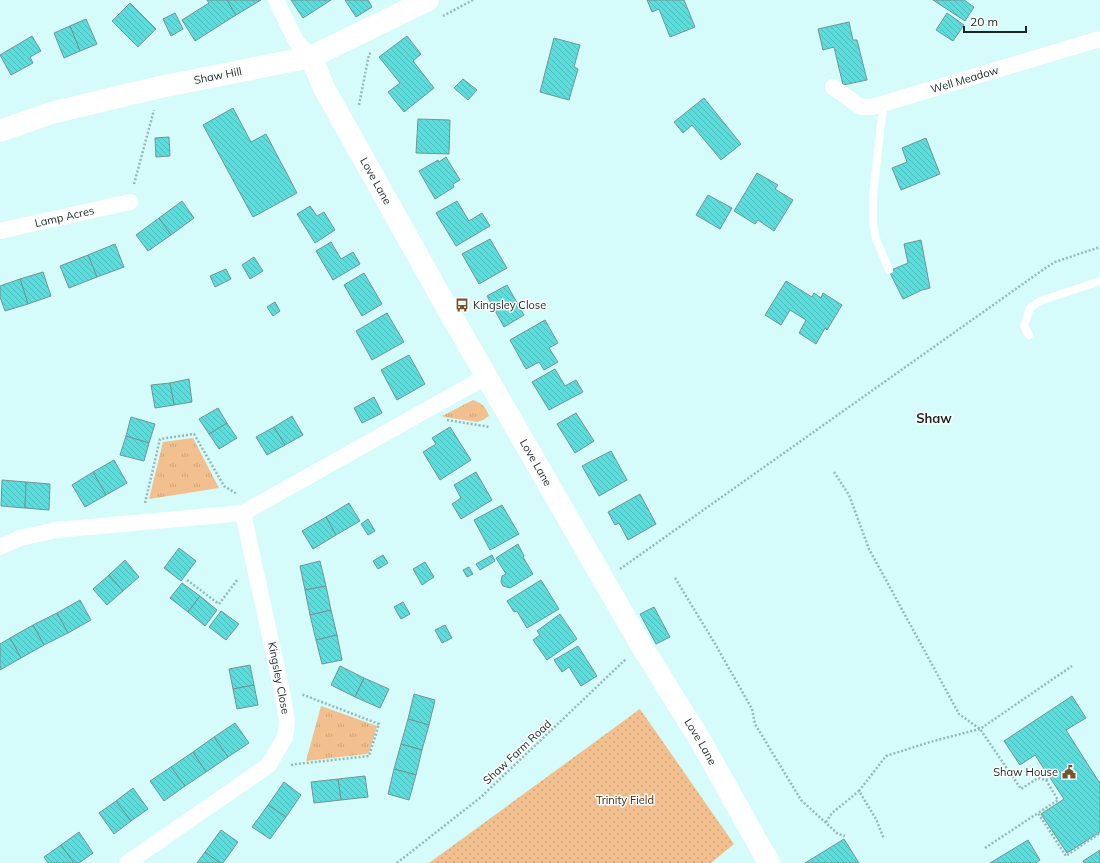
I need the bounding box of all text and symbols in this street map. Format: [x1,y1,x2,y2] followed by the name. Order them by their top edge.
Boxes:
[964,8,1026,34] scale bar
[970,14,998,29] text: 20 m
[929,63,1001,96] street label: Well Meadow
[193,64,243,87] street label: Shaw Hill
[357,155,395,207] street label: Love Lane
[33,203,96,230] street label: Lamp Acres
[454,297,470,313] bus stop icon: Kingsley Close
[473,298,546,312] place label: Kingsley Close
[916,410,952,426] district label: Shaw
[517,437,555,489] street label: Love Lane
[265,641,293,715] street label: Kingsley Close
[681,716,720,767] street label: Love Lane
[480,717,554,787] street label: Shaw Farm Road
[1061,764,1077,780] public building icon: Shaw House
[993,765,1058,779] place label: Shaw House
[596,793,654,807] park label: Trinity Field

